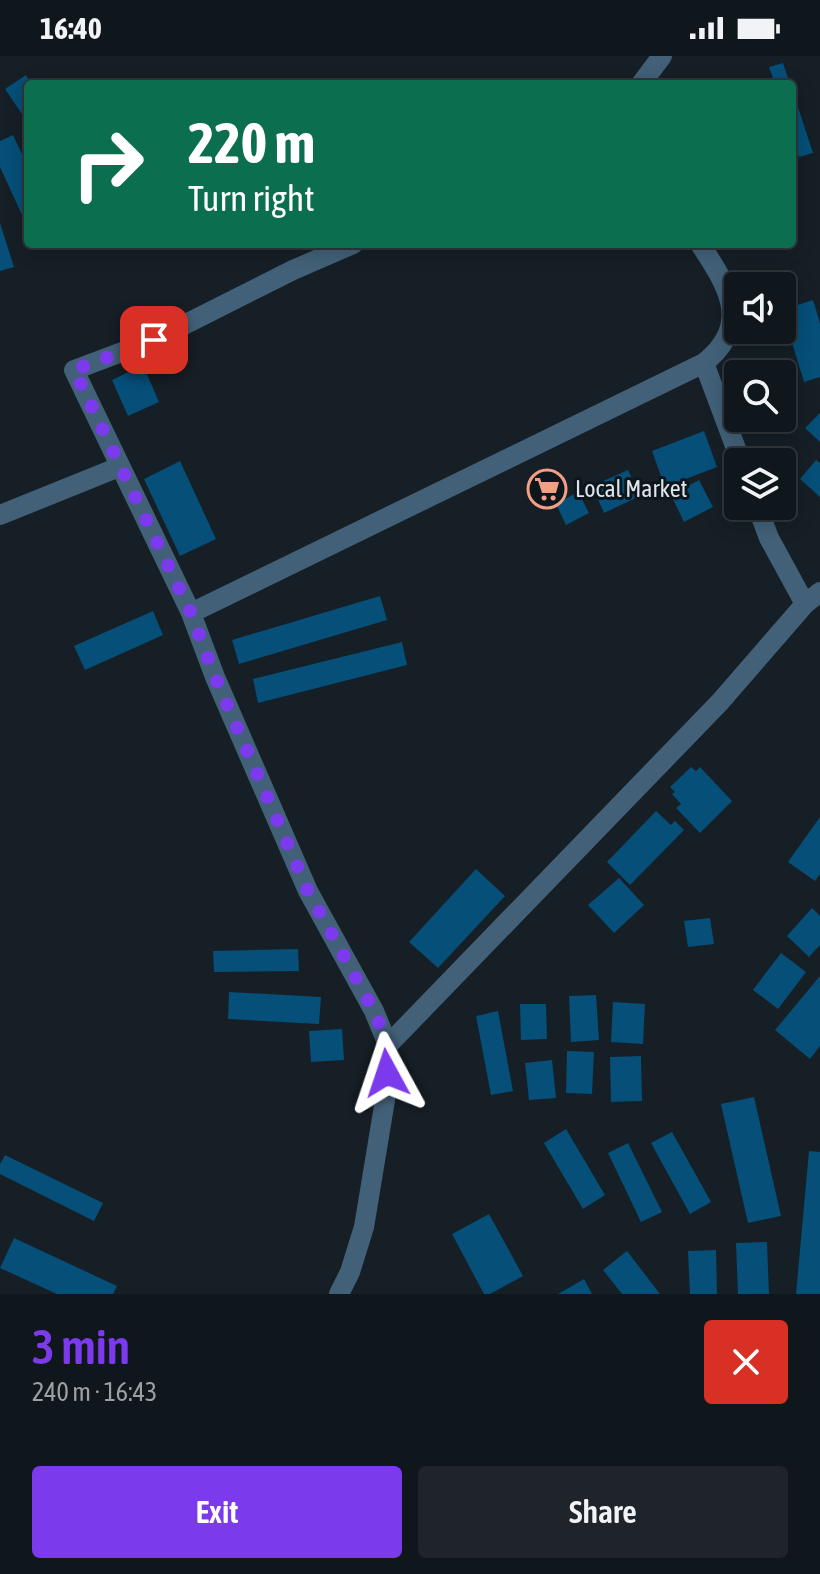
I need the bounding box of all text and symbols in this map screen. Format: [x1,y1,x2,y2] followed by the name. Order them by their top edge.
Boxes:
[40,11,102,45] text: 16:40
[188,111,315,175] text: 220 m
[56,112,160,216] icon: right
[188,177,315,219] text: Turn right
[724,272,796,520] map controls
[724,272,796,344] button: sound
[120,306,188,374] pin
[132,318,176,362] icon: arrive
[724,360,796,432] button: search
[724,448,796,520] button: layers
[526,468,568,510] supermarket icon: Local Market
[575,475,688,502] place label: Local Market
[345,1031,429,1115] position arrow
[32,1319,130,1374] text: 3 min
[704,1320,788,1404] button: close
[32,1377,157,1407] text: 240 m · 16:43
[32,1466,402,1558] button: Exit
[418,1466,788,1558] button: Share

